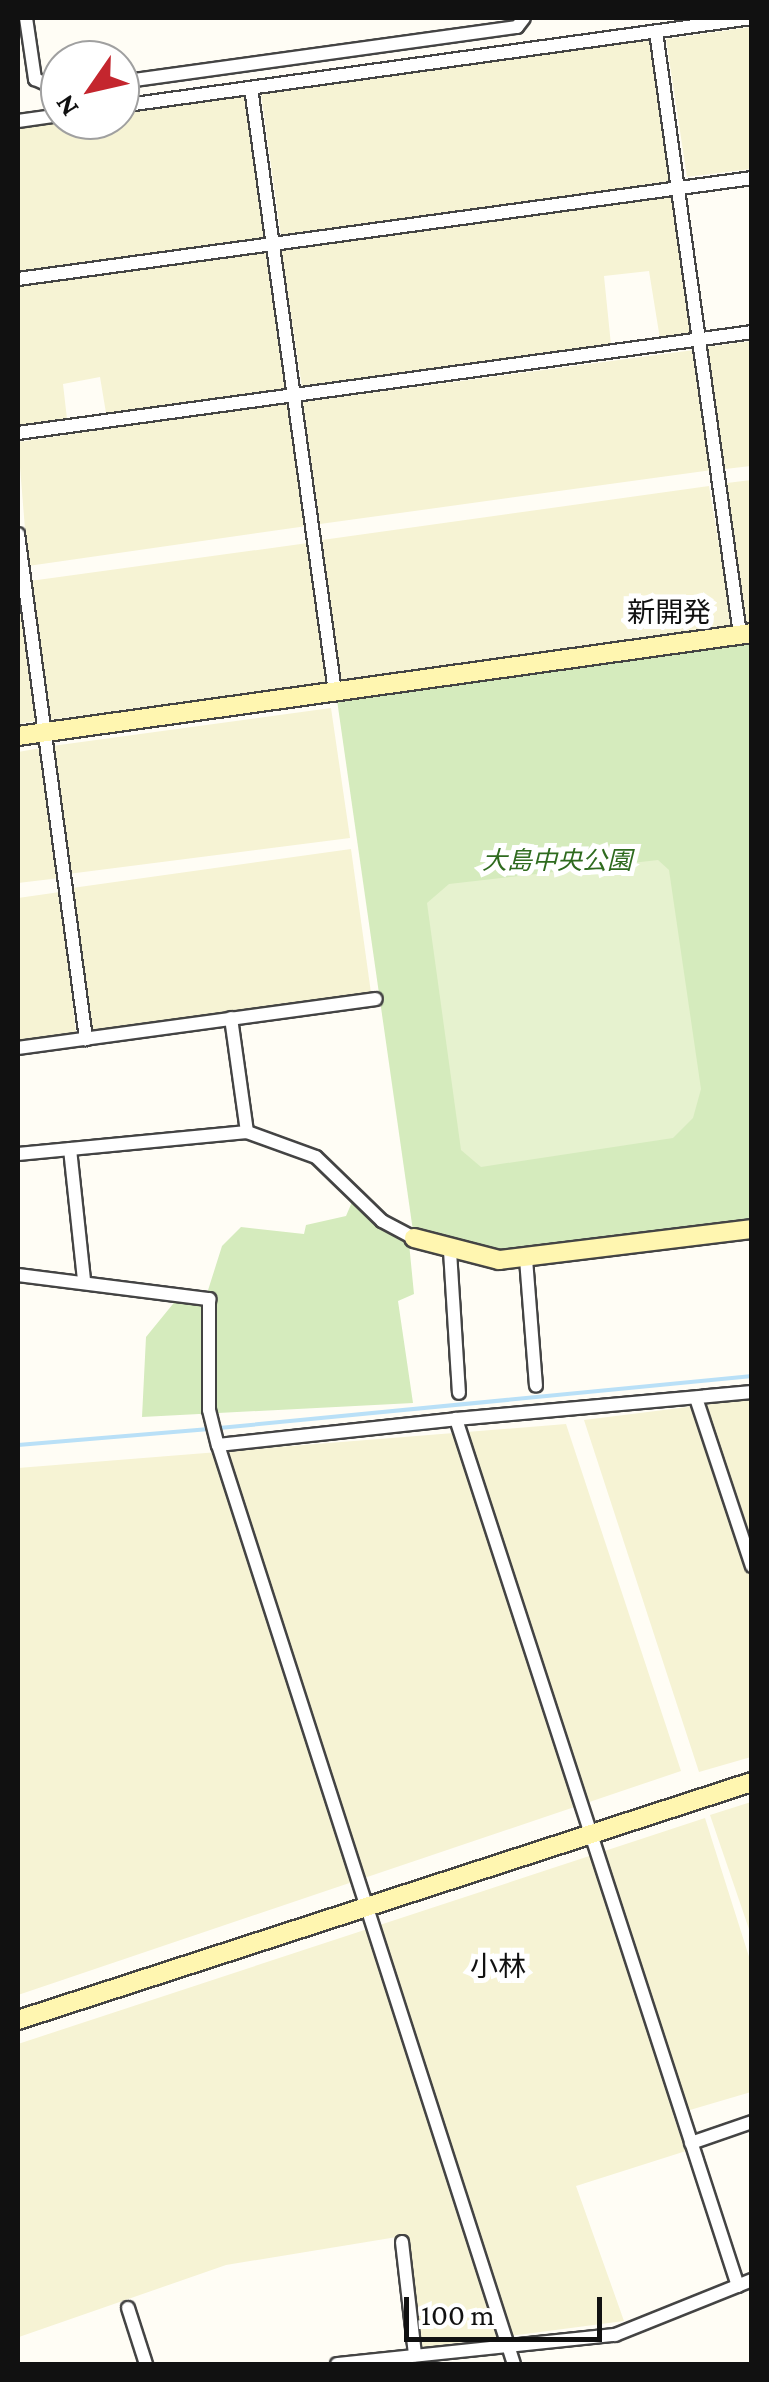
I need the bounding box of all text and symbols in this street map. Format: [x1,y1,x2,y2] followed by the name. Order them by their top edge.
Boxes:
[40,40,140,140] north arrow
[48,89,85,123] text: N
[627,596,711,630] district label: 新開発
[482,846,632,876] park label: 大島中央公園
[470,1950,526,1984] district label: 小林
[409,2277,606,2339] scale bar
[421,2298,495,2331] text: 100 m

